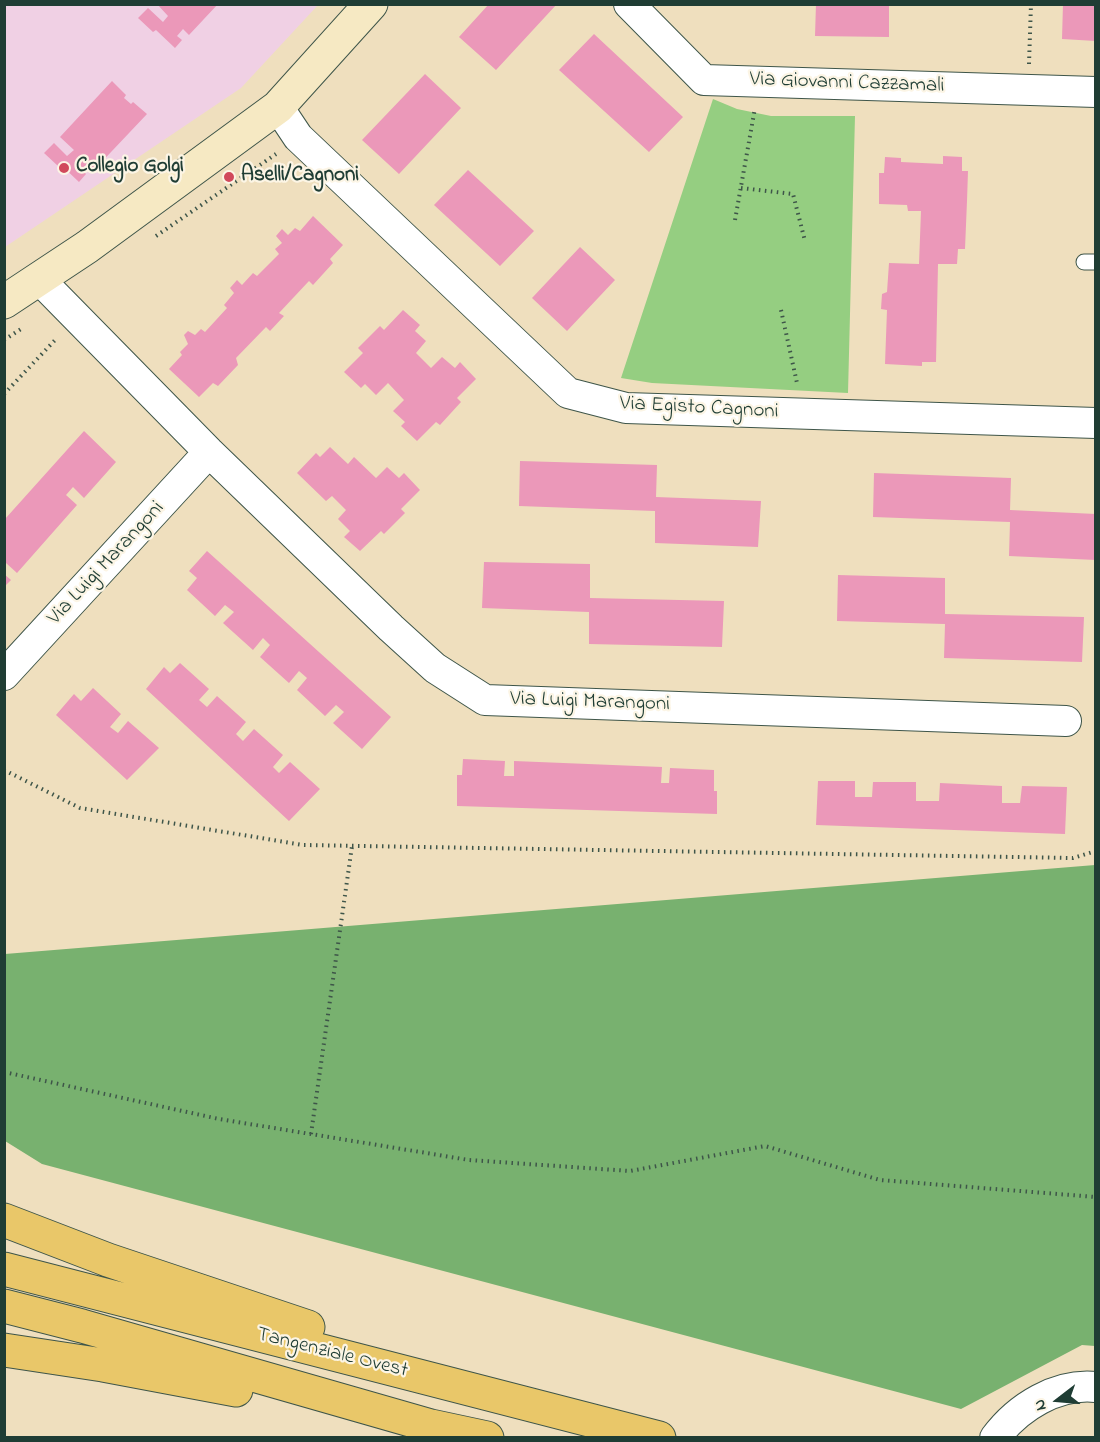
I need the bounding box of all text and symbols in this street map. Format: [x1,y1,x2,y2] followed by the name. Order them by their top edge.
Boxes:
[749,68,945,100] street label: Via Giovanni Cazzamali
[76,155,184,181] place label: Collegio Golgi
[57,161,71,175] marker: Collegio Golgi
[241,164,359,190] place label: Aselli/Cagnoni
[222,170,236,184] marker: Aselli/Cagnoni
[619,392,779,426] street label: Via Egisto Cagnoni
[43,497,171,631] street label: Via Luigi Marangoni
[510,688,670,718] street label: Via Luigi Marangoni
[254,1323,410,1385] street label: Tangenziale Ovest
[1028,1370,1088,1430] north arrow
[1028,1396,1054,1413] text: N

